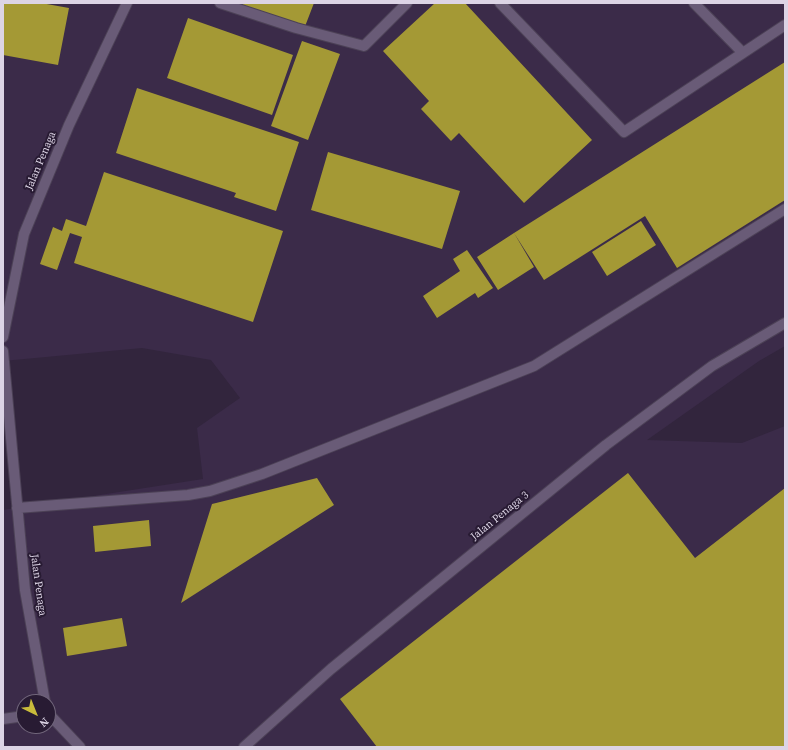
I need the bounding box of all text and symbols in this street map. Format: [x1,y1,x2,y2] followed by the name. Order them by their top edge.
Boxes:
[23,130,59,192] street label: Jalan Penaga
[468,489,532,543] street label: Jalan Penaga 3
[27,553,49,617] street label: Jalan Penaga
[16,694,56,734] north arrow
[36,714,52,731] text: N

